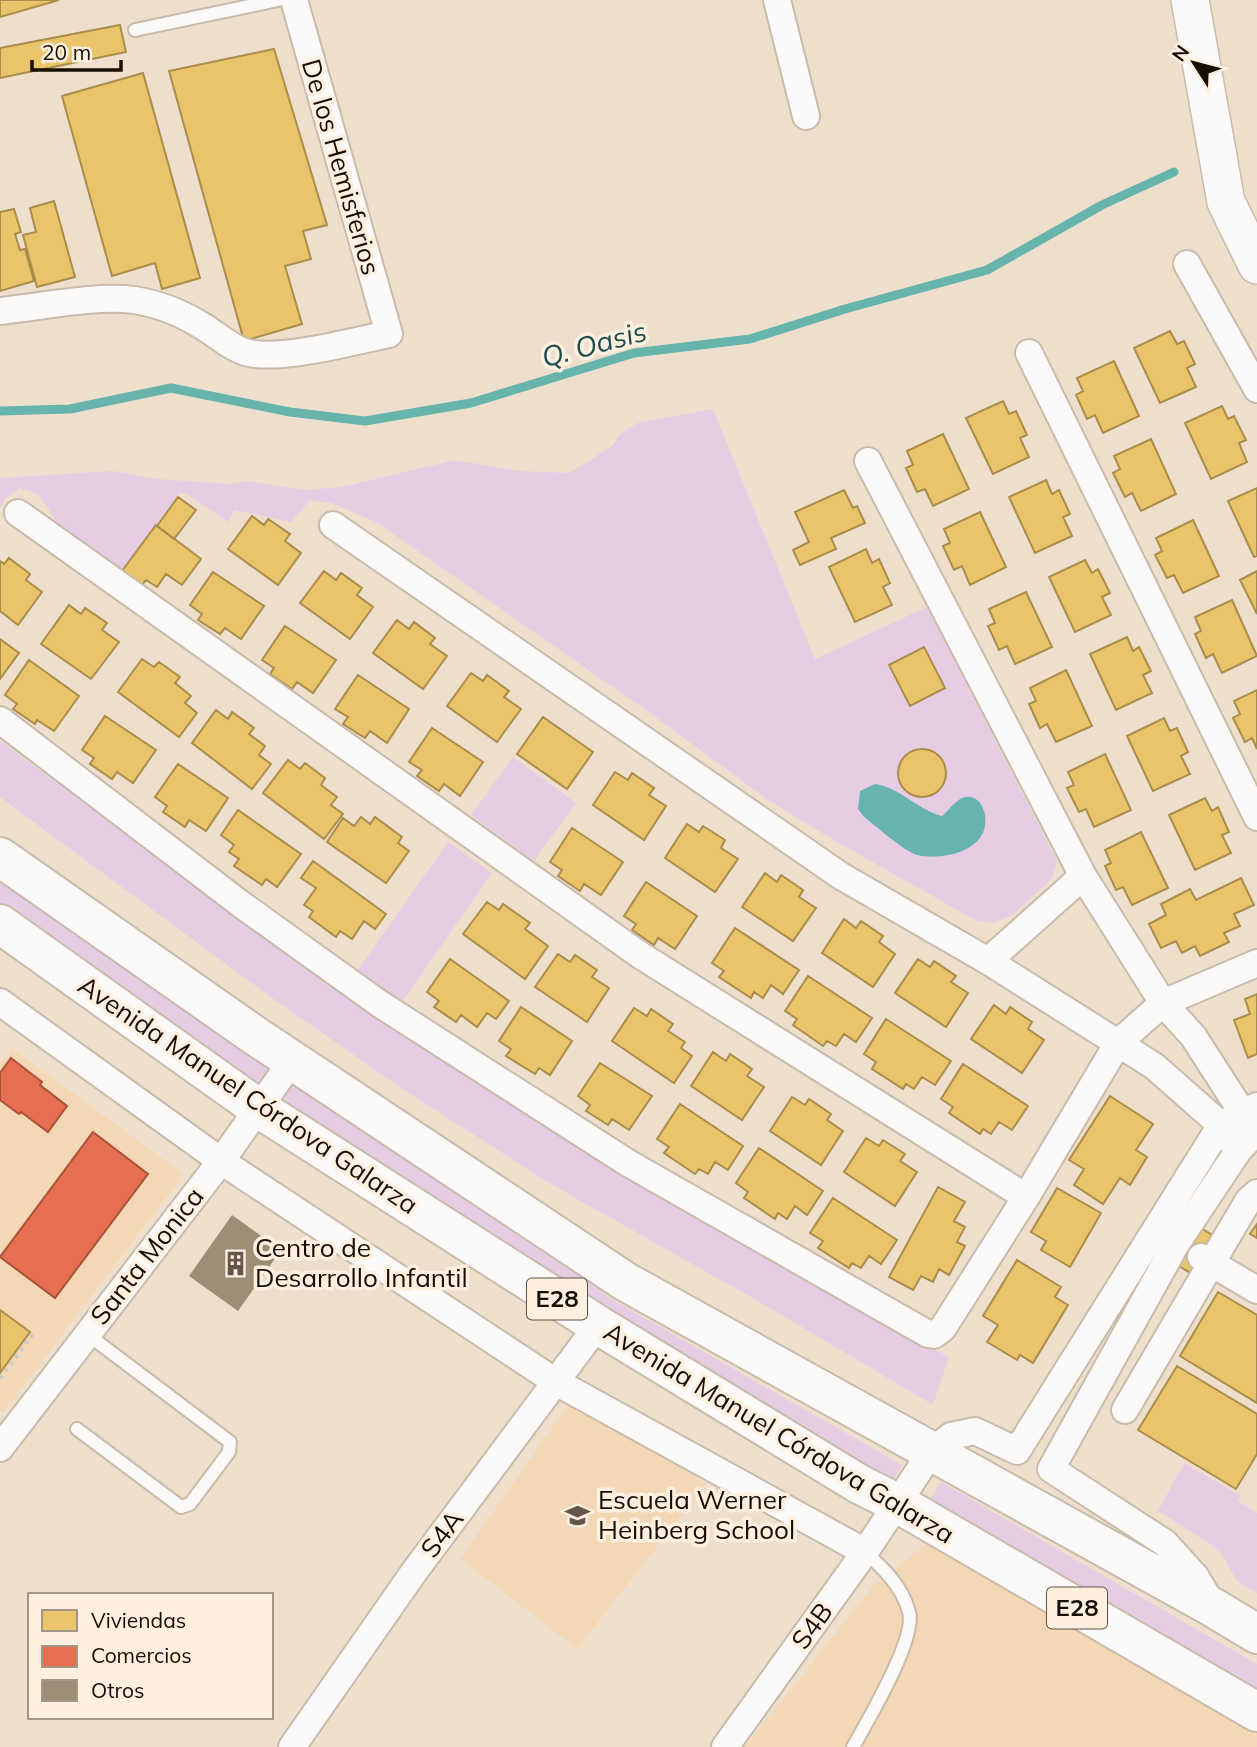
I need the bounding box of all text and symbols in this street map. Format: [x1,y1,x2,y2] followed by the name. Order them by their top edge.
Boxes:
[32,28,121,72] scale bar
[1159,28,1229,98] north arrow
[42,39,91,65] text: 20 m
[1166,40,1194,66] text: N
[295,55,388,279] street label: De los Hemisferios
[538,313,650,374] water label: Q. Oasis
[72,968,425,1221] street label: Avenida Manuel Córdova Galarza
[83,1180,211,1331] street label: Santa Monica
[255,1231,468,1294] place label: Centro de Desarrollo Infantil
[221,1249,249,1277] building icon: Centro de Desarrollo Infantil
[527,1279,587,1320] road number: E28
[598,1315,960,1550] street label: Avenida Manuel Córdova Galarza
[598,1483,795,1546] place label: Escuela Werner Heinberg School
[564,1501,592,1529] school or university icon: Escuela Werner Heinberg School
[413,1503,470,1564] street label: S4A
[1047,1588,1107,1628] road number: E28
[28,1593,273,1719] legend
[784,1596,839,1655] street label: S4B
[91,1607,186,1633] text: Viviendas
[91,1642,192,1668] text: Comercios
[91,1677,144,1703] text: Otros

